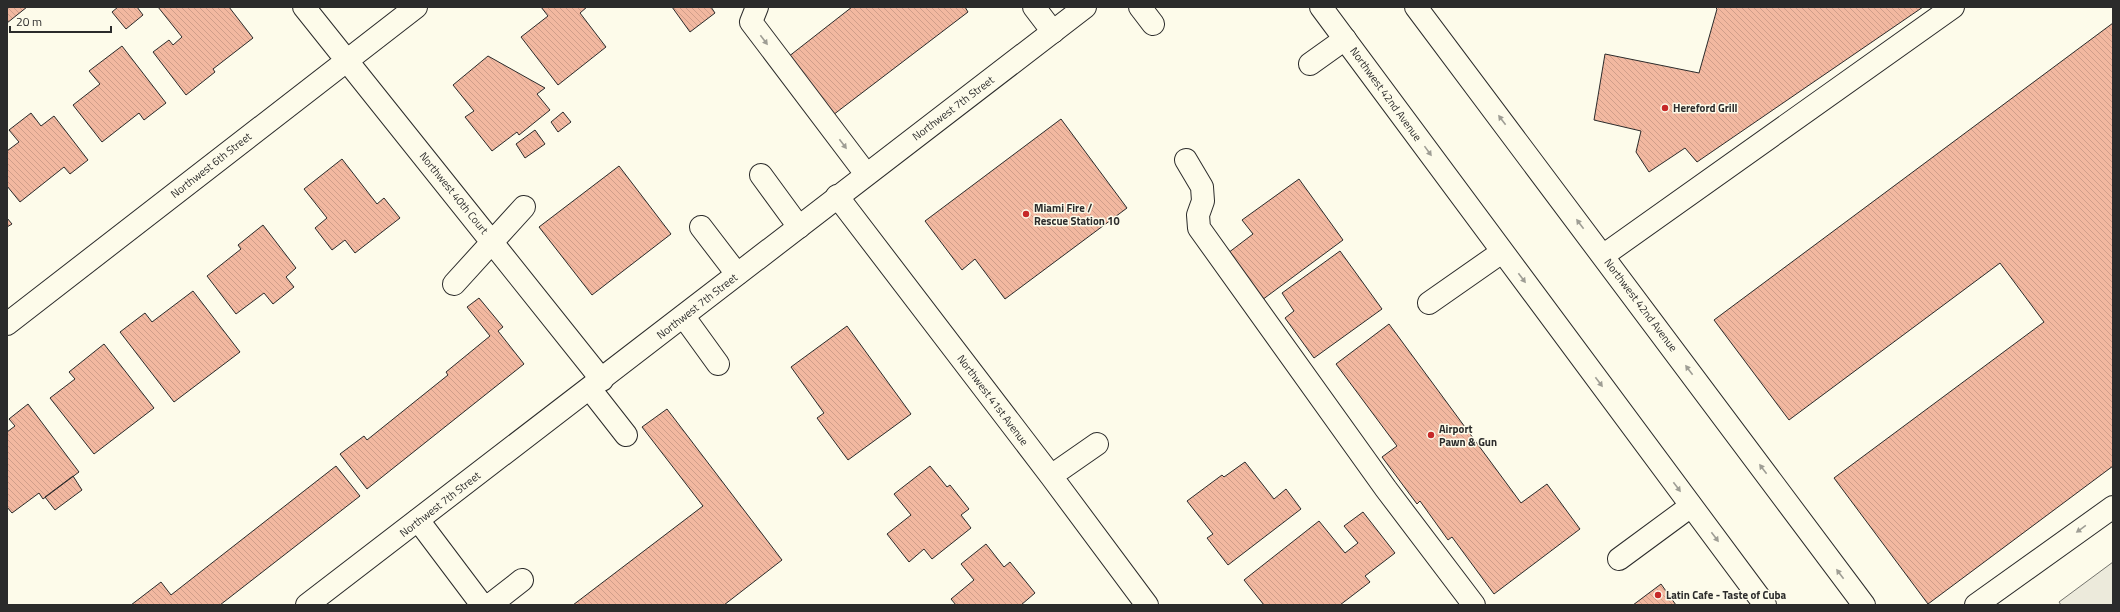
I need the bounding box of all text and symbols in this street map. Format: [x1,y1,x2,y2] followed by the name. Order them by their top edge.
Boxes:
[10,8,111,34] scale bar
[16,12,42,31] text: 20 m
[760,35,769,46] one-way arrow
[1346,44,1426,145] street label: Northwest 42nd Avenue
[909,72,997,144] street label: Northwest 7th Street
[1673,100,1738,116] place label: Hereford Grill
[1660,103,1670,113] marker: Hereford Grill
[1498,115,1506,126] one-way arrow
[167,128,255,202] street label: Northwest 6th Street
[839,138,847,149] one-way arrow
[1424,146,1432,156] one-way arrow
[416,148,492,238] street label: Northwest 40th Court
[1034,200,1120,229] place label: Miami Fire / Rescue Station 10
[1021,209,1031,219] marker: Miami Fire / Rescue Station 10
[1576,219,1584,230] one-way arrow
[1601,255,1682,355] street label: Northwest 42nd Avenue
[653,269,741,343] street label: Northwest 7th Street
[1517,273,1525,283] one-way arrow
[953,351,1033,449] street label: Northwest 41st Avenue
[1685,365,1693,376] one-way arrow
[1595,377,1603,388] one-way arrow
[1439,421,1497,450] place label: Airport Pawn & Gun
[1426,430,1436,440] marker: Airport Pawn & Gun
[1759,464,1767,475] one-way arrow
[396,467,484,541] street label: Northwest 7th Street
[1673,481,1681,492] one-way arrow
[2076,525,2087,533] one-way arrow
[1710,532,1719,543] one-way arrow
[1836,568,1845,579] one-way arrow
[1666,587,1787,603] place label: Latin Cafe - Taste of Cuba
[1653,590,1663,600] marker: Latin Cafe - Taste of Cuba

